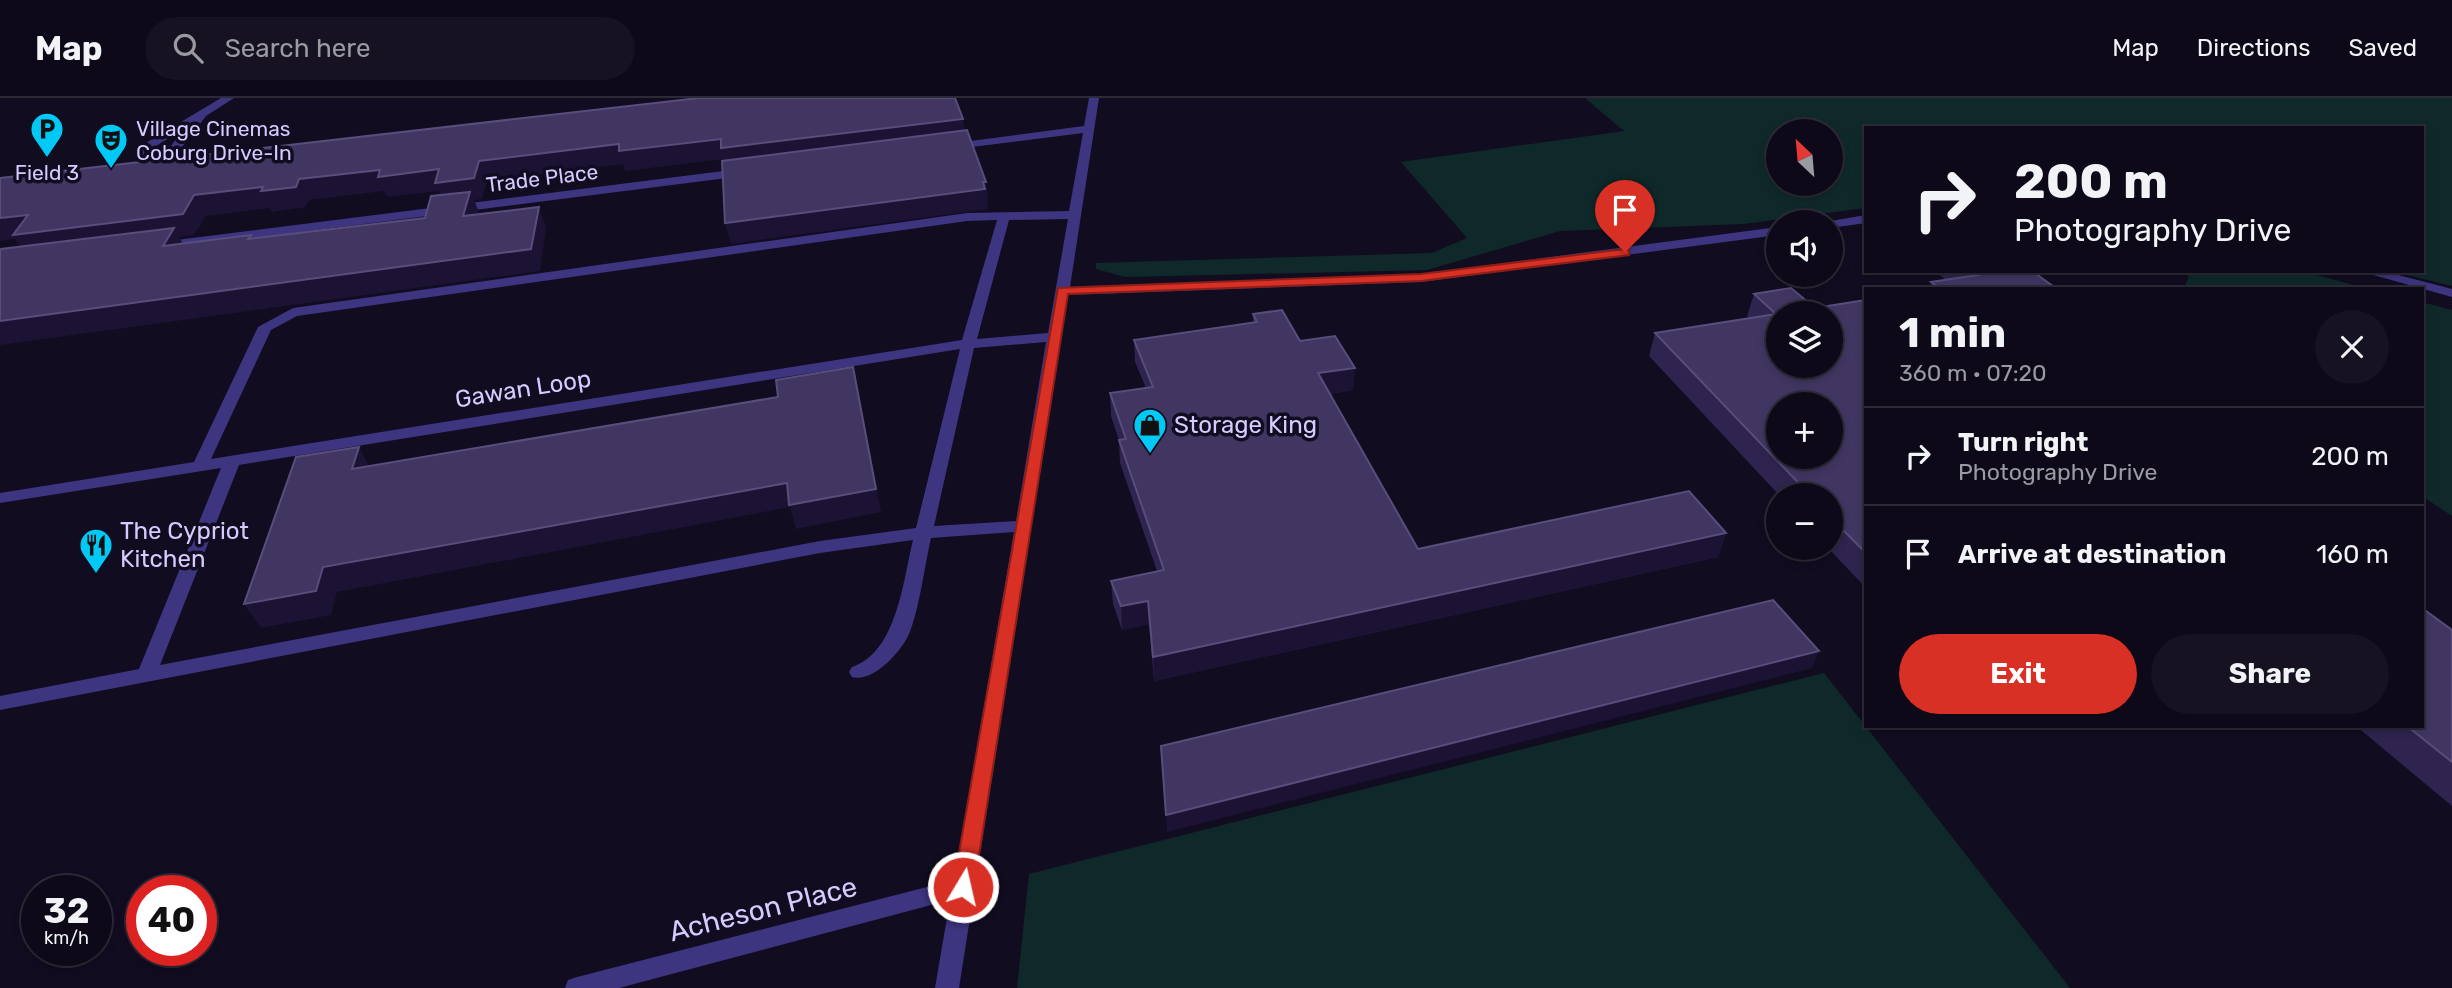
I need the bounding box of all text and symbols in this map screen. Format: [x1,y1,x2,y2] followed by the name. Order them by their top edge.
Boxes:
[145,17,635,80] search box
[35,29,103,68] text: Map
[169,29,207,67] icon: search
[225,33,370,64] text: Search here
[2112,34,2159,62] text: Map
[2197,34,2310,62] text: Directions
[2348,34,2417,62] text: Saved
[28,110,66,159] parking icon: Field 3
[136,116,292,165] place label: Village Cinemas Coburg Drive-In
[1766,119,1843,196] north arrow
[1766,119,1843,560] map controls
[92,121,130,170] theatre icon: Village Cinemas Coburg Drive-In
[2014,152,2168,210] text: 200 m
[1899,154,1990,245] icon: right
[485,159,599,197] street label: Trade Place
[15,160,79,185] place label: Field 3
[1595,180,1655,252] pin
[1606,191,1644,229] icon: arrive
[1766,210,1843,287] button: sound
[2014,211,2292,249] text: Photography Drive
[1766,301,1843,378] button: layers
[1899,308,2006,358] text: 1 min
[2315,310,2389,384] button: close
[1899,359,2047,387] text: 360 m · 07:20
[453,364,593,414] street label: Gawan Loop
[1766,392,1843,469] button: +
[1131,406,1169,455] shop icon: Storage King
[1174,411,1317,439] place label: Storage King
[1958,427,2088,458] text: Turn right
[1899,437,1937,475] icon: right
[2311,441,2389,472] text: 200 m
[1958,458,2157,486] text: Photography Drive
[1766,483,1843,560] button: −
[120,517,249,573] place label: The Cypriot Kitchen
[77,526,115,575] restaurant icon: The Cypriot Kitchen
[1899,535,1937,573] icon: arrive
[1958,539,2226,570] text: Arrive at destination
[2316,539,2389,570] text: 160 m
[1899,634,2137,714] button: Exit
[2151,634,2389,714] button: Share
[926,850,1000,924] position arrow
[666,870,860,948] street label: Acheson Place
[126,875,217,966] speed limit sign: 40
[44,890,89,932] text: 32
[44,927,89,949] text: km/h

